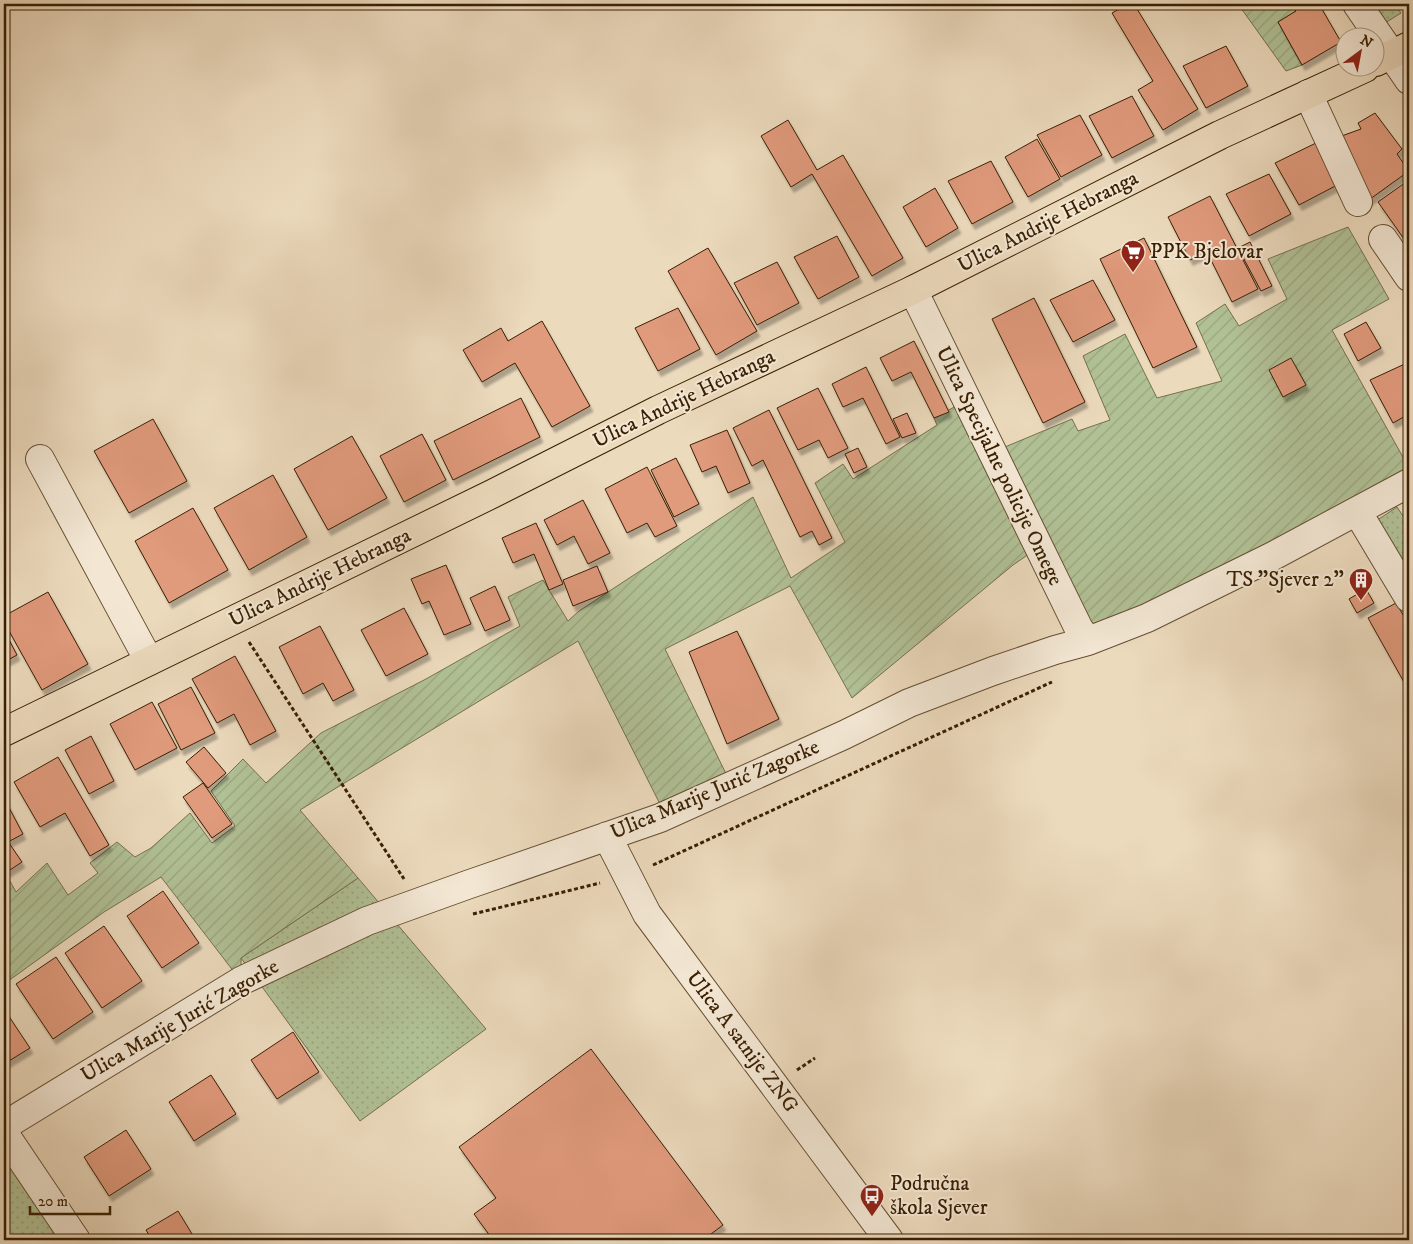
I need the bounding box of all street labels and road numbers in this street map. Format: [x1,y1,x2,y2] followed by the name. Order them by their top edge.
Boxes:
[953,165,1143,279] street label: Ulica Andrije Hebranga
[930,342,1068,590] street label: Ulica Specijalne policije Omege
[589,344,779,454] street label: Ulica Andrije Hebranga
[225,523,415,633] street label: Ulica Andrije Hebranga
[607,734,824,846] street label: Ulica Marije Jurić Zagorke
[76,954,284,1088] street label: Ulica Marije Jurić Zagorke
[680,966,804,1118] street label: Ulica A satnije ZNG

